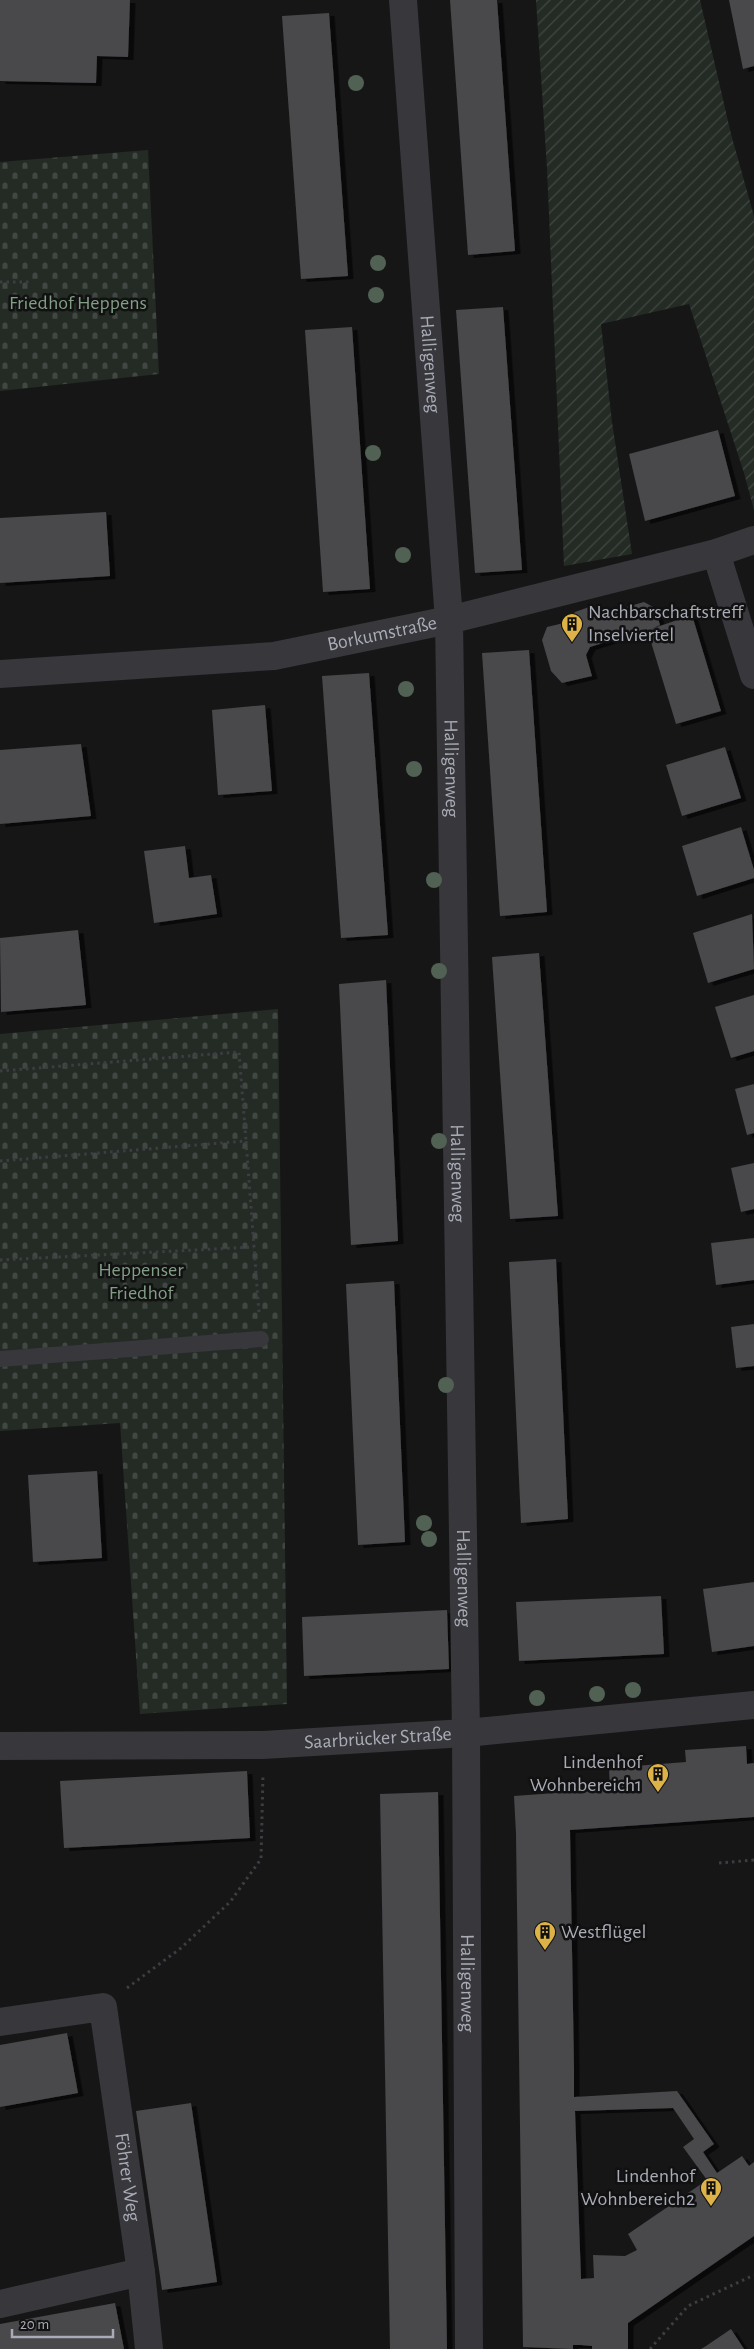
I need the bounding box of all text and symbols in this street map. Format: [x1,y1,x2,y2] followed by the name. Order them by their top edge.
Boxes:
[9,293,147,313] park label: Friedhof Heppens
[416,314,444,414] street label: Halligenweg
[588,602,744,645] place label: Nachbarschaftstreff Inselviertel
[560,612,584,643] building icon: Nachbarschaftstreff Inselviertel
[326,613,439,655] street label: Borkumstraße
[441,719,462,818] street label: Halligenweg
[447,1124,468,1223] street label: Halligenweg
[98,1260,184,1303] park label: Heppenser Friedhof
[453,1529,474,1628] street label: Halligenweg
[303,1724,452,1753] street label: Saarbrücker Straße
[530,1752,643,1795] place label: Lindenhof Wohnbereich1
[646,1762,670,1793] building icon: Lindenhof Wohnbereich1
[533,1920,557,1951] building icon: Westflügel
[561,1922,646,1942] place label: Westflügel
[457,1934,477,2033] street label: Halligenweg
[111,2132,144,2223] street label: Föhrer Weg
[580,2166,696,2209] place label: Lindenhof Wohnbereich2
[699,2176,723,2207] building icon: Lindenhof Wohnbereich2
[12,2306,114,2338] scale bar
[20,2317,49,2332] text: 20 m

